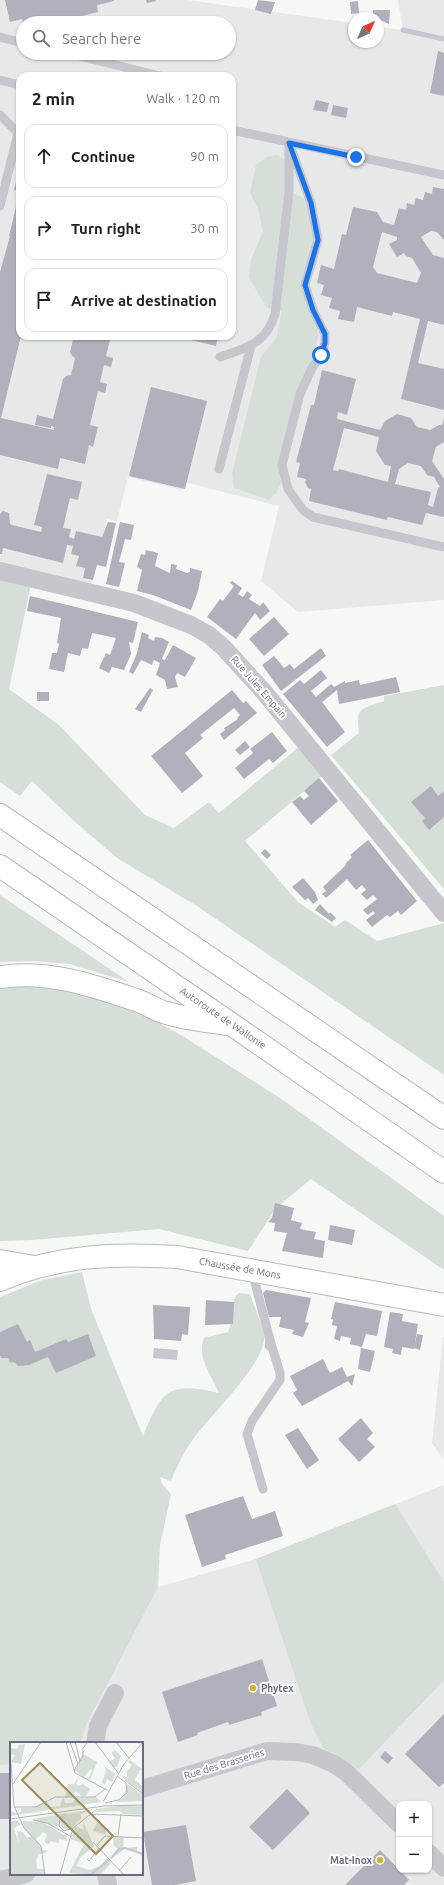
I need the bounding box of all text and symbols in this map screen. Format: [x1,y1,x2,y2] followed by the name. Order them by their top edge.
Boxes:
[348,12,384,48] north arrow
[16,16,236,60] search box
[30,27,52,49] icon: search
[62,30,141,47] text: Search here
[32,89,75,108] text: 2 min
[146,91,220,105] text: Walk · 120 m
[33,145,55,167] icon: ahead
[71,148,135,165] text: Continue
[347,148,365,166] route end
[190,149,219,163] text: 90 m
[33,217,55,239] icon: right
[71,220,141,237] text: Turn right
[190,221,219,235] text: 30 m
[33,289,55,311] icon: arrive
[71,292,217,309] text: Arrive at destination
[312,346,330,364] route start
[229,654,289,720] street label: Rue Jules Empain
[178,985,268,1051] street label: Autoroute de Wallonie
[198,1255,282,1281] street label: Chaussée de Mons
[248,1683,258,1693] marker: Phytex
[261,1683,294,1694] place label: Phytex
[10,1742,143,1875] inset map
[183,1747,265,1781] street label: Rue des Brasseries
[396,1801,432,1873] map controls
[396,1801,432,1837] button: +
[396,1837,432,1873] button: −
[330,1855,373,1866] place label: Mat-Inox
[375,1855,385,1865] marker: Mat-Inox

